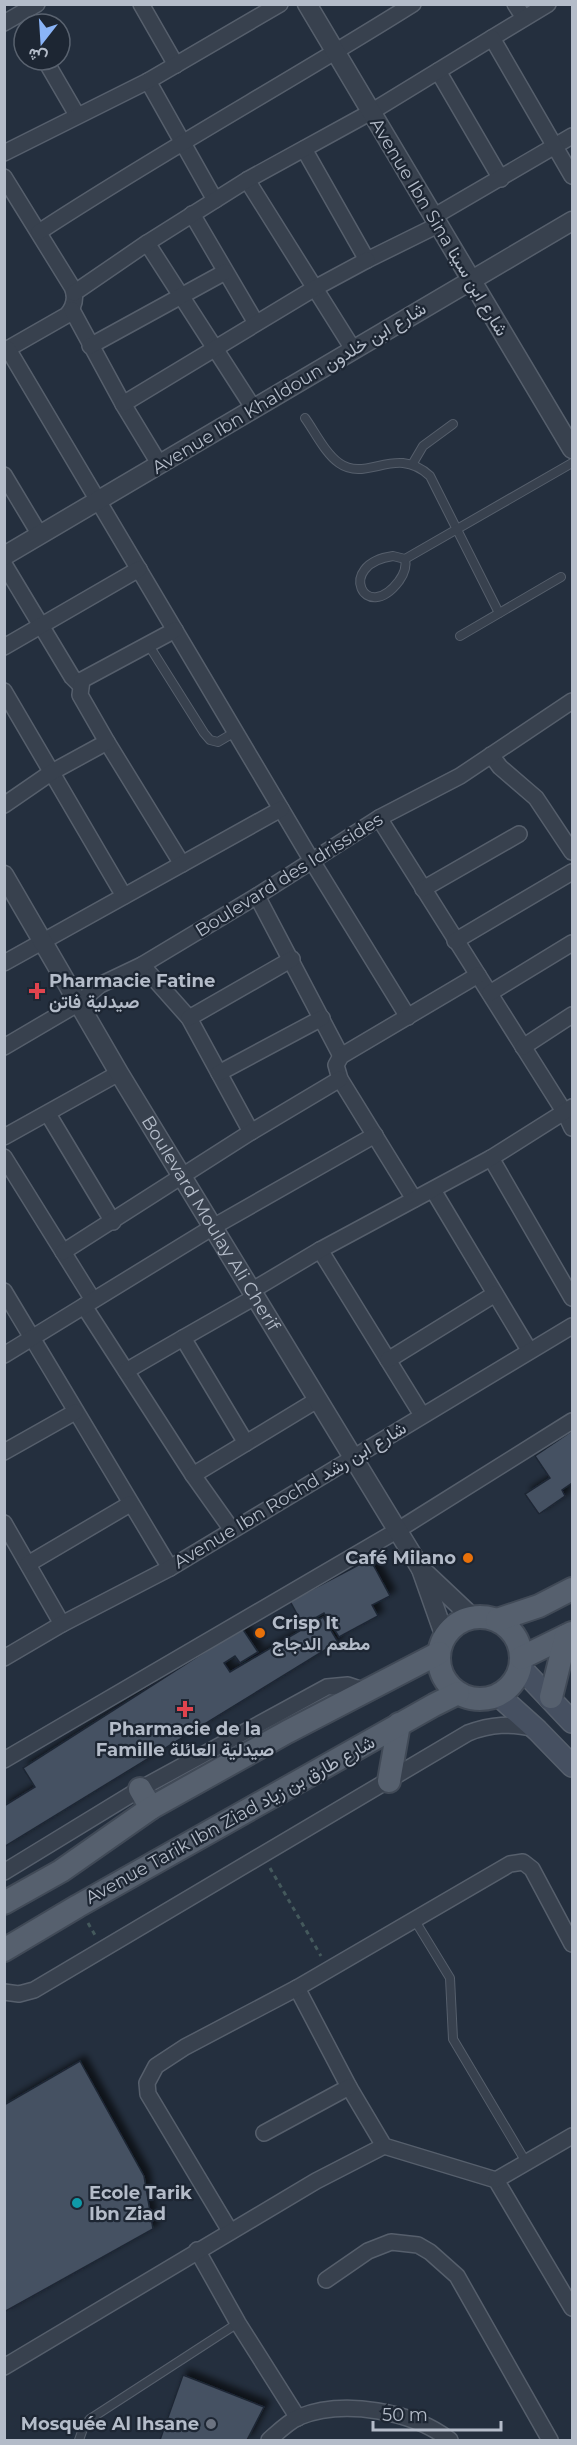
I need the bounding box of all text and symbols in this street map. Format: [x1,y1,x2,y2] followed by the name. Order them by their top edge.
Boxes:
[12,12,72,72] north arrow
[26,44,50,68] text: ش
[364,114,513,340] street label: Avenue Ibn Sina شارع ابن سينا
[148,297,430,480] street label: Avenue Ibn Khaldoun شارع ابن خلدون
[191,808,387,942] street label: Boulevard des Idrissides
[49,970,215,1013] place label: Pharmacie Fatine صيدلية فاتن
[30,984,44,998] marker: Pharmacie Fatine صيدلية فاتن
[137,1112,285,1336] street label: Boulevard Moulay Ali Cherif
[170,1417,411,1574] street label: Avenue Ibn Rochd شارع ابن رشد
[345,1547,456,1569] place label: Café Milano
[461,1551,475,1565] marker: Café Milano
[272,1612,371,1656] place label: Crisp It مطعم الدجاج
[253,1626,267,1640] marker: Crisp It مطعم الدجاج
[178,1702,192,1716] marker: Pharmacie de la Famille صيدلية العائلة
[96,1718,274,1761] place label: Pharmacie de la Famille صيدلية العائلة
[82,1731,379,1910] street label: Avenue Tarik Ibn Ziad شارع طارق بن زياد
[89,2182,192,2225] place label: Ecole Tarik Ibn Ziad
[70,2196,84,2210] marker: Ecole Tarik Ibn Ziad
[373,2394,500,2432] scale bar
[382,2404,428,2426] text: 50 m
[21,2413,199,2435] place label: Mosquée Al Ihsane
[204,2417,218,2431] marker: Mosquée Al Ihsane

